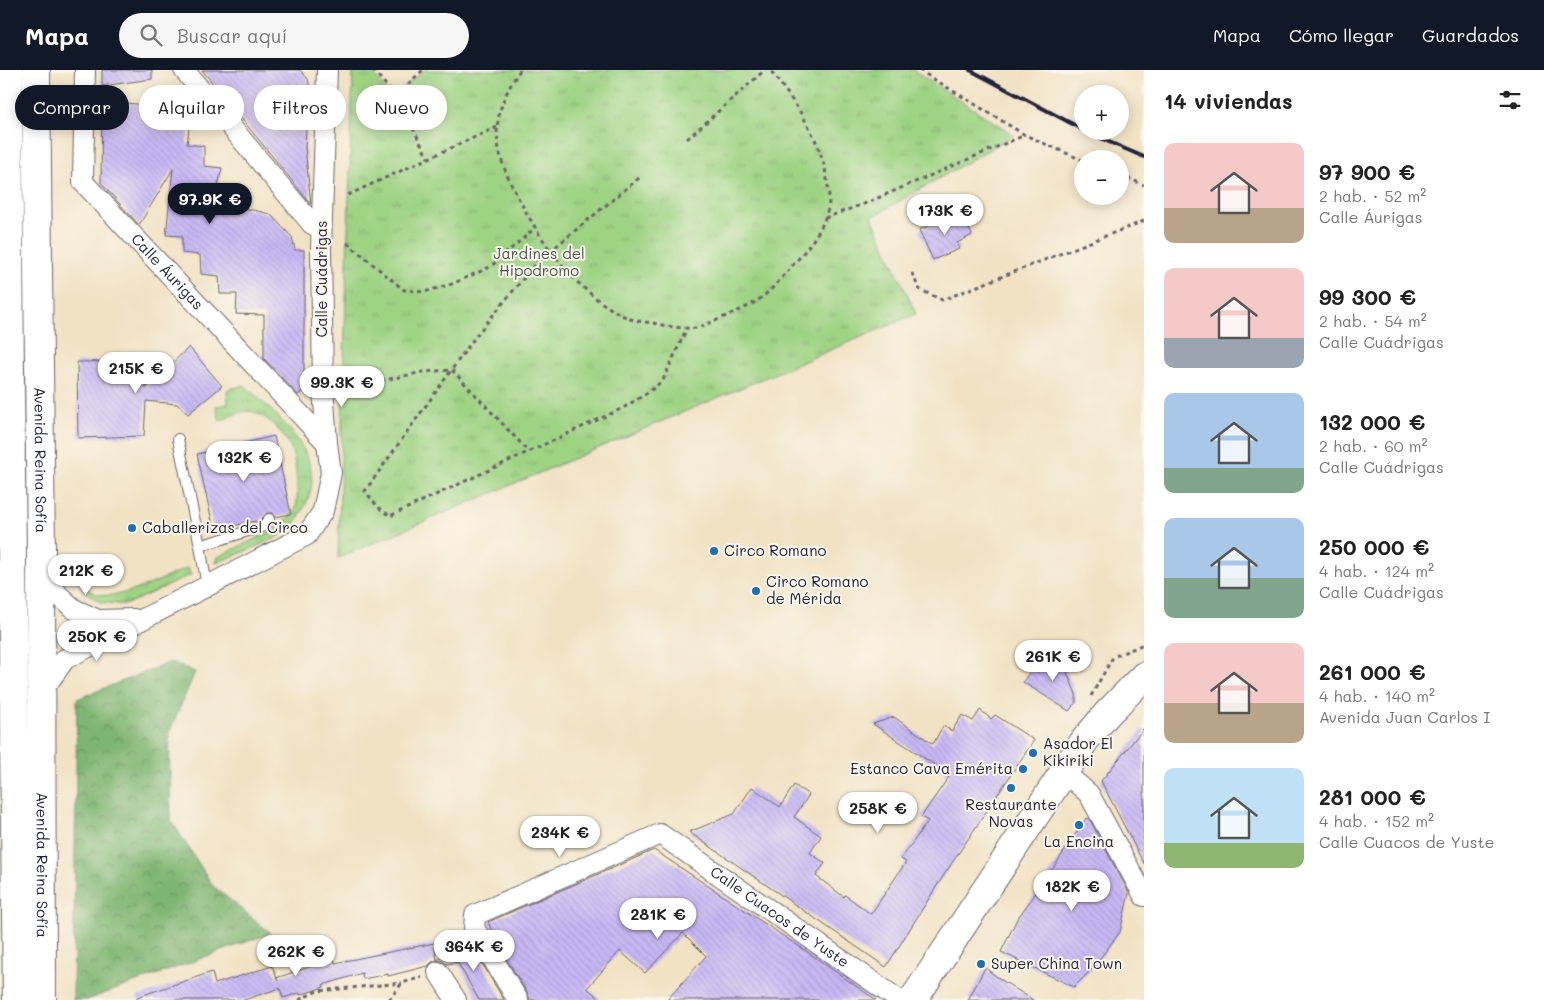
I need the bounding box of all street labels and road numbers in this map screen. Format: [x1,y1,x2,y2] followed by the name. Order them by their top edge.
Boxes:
[311,221,331,337] street label: Calle Cuádrigas
[127,229,208,313] street label: Calle Áurigas
[30,387,52,533] street label: Avenida Reina Sofía
[33,792,53,938] street label: Avenida Reina Sofía
[707,861,854,971] street label: Calle Cuacos de Yuste

